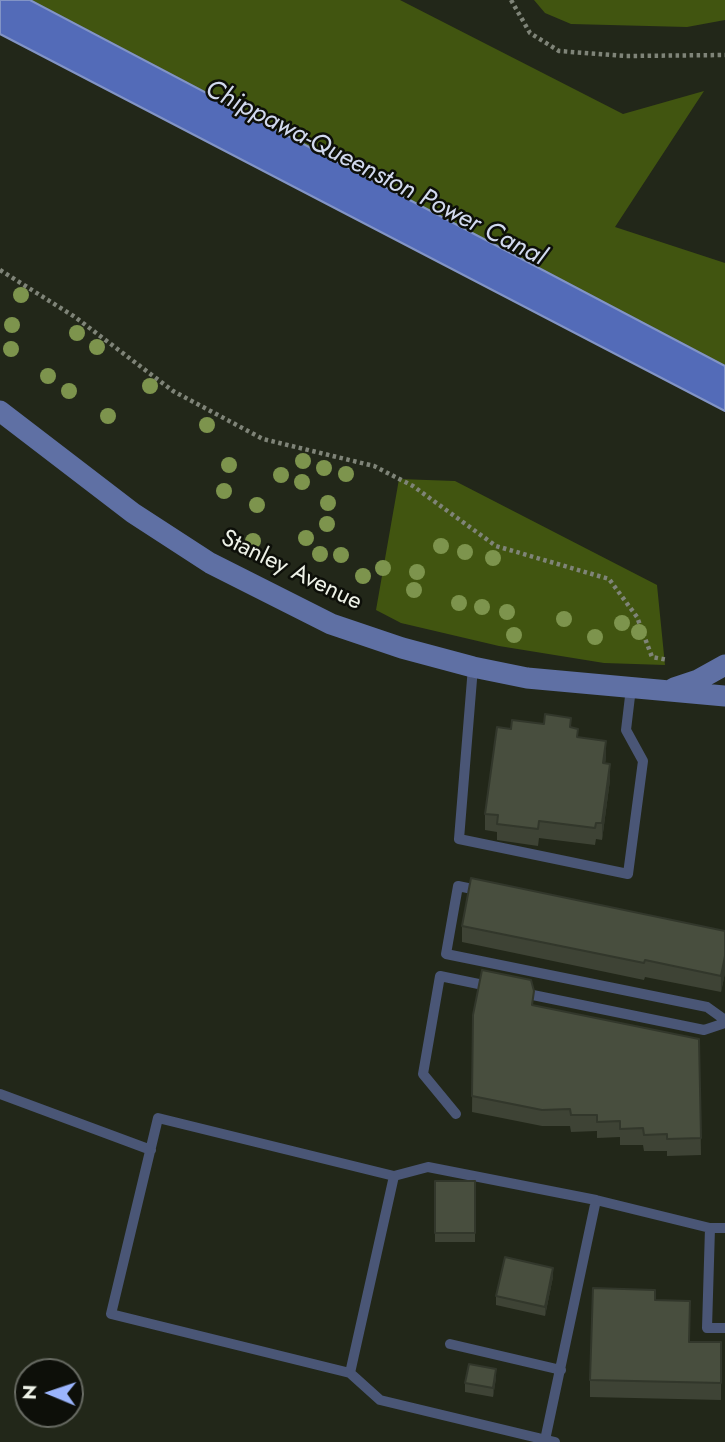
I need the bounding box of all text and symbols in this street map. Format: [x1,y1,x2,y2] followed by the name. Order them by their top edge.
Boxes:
[199,74,551,274] water label: Chippawa-Queenston Power Canal
[216,525,366,617] street label: Stanley Avenue
[14,1358,84,1428] north arrow
[16,1384,43,1400] text: N

